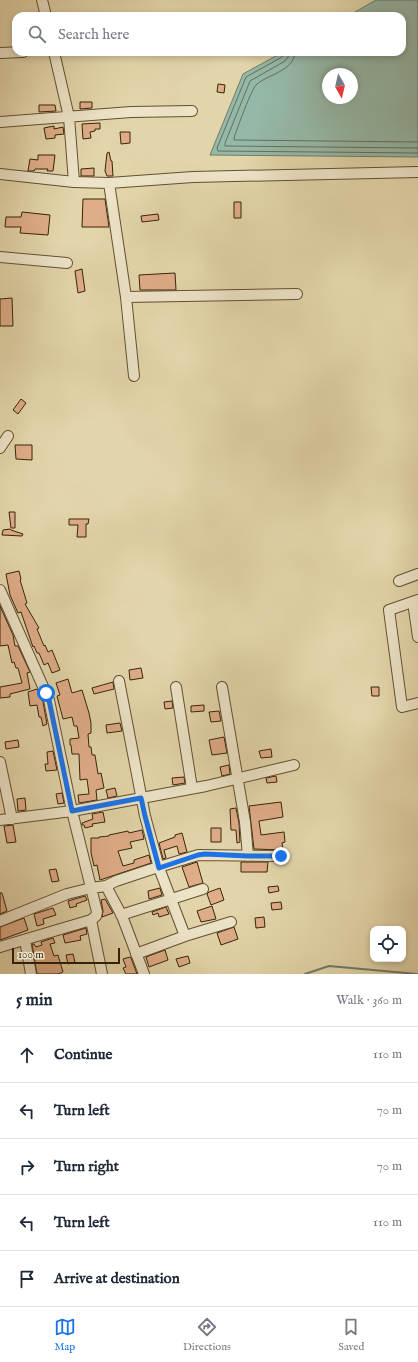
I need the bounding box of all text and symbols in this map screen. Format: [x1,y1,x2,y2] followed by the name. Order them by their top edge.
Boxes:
[12,12,406,56] search box
[26,23,48,45] icon: search
[58,25,129,44] text: Search here
[322,68,358,104] north arrow
[37,684,55,702] route start
[272,847,290,865] route end
[370,926,406,962] map controls
[370,926,406,962] button: locate
[12,946,120,965] scale bar
[18,948,44,962] text: 100 m
[16,990,53,1011] text: 5 min
[336,992,402,1009] text: Walk · 360 m
[16,1044,38,1066] icon: ahead
[54,1045,112,1064] text: Continue
[373,1046,402,1063] text: 110 m
[16,1100,38,1122] icon: left
[54,1101,110,1120] text: Turn left
[377,1102,402,1119] text: 70 m
[16,1156,38,1178] icon: right
[54,1157,119,1176] text: Turn right
[377,1158,402,1175] text: 70 m
[16,1212,38,1234] icon: left
[54,1213,110,1232] text: Turn left
[373,1214,402,1231] text: 110 m
[16,1268,38,1290] icon: arrive
[54,1269,180,1288] text: Arrive at destination
[54,1316,76,1354] tab: Map
[183,1316,231,1354] tab: Directions
[338,1316,364,1354] tab: Saved

